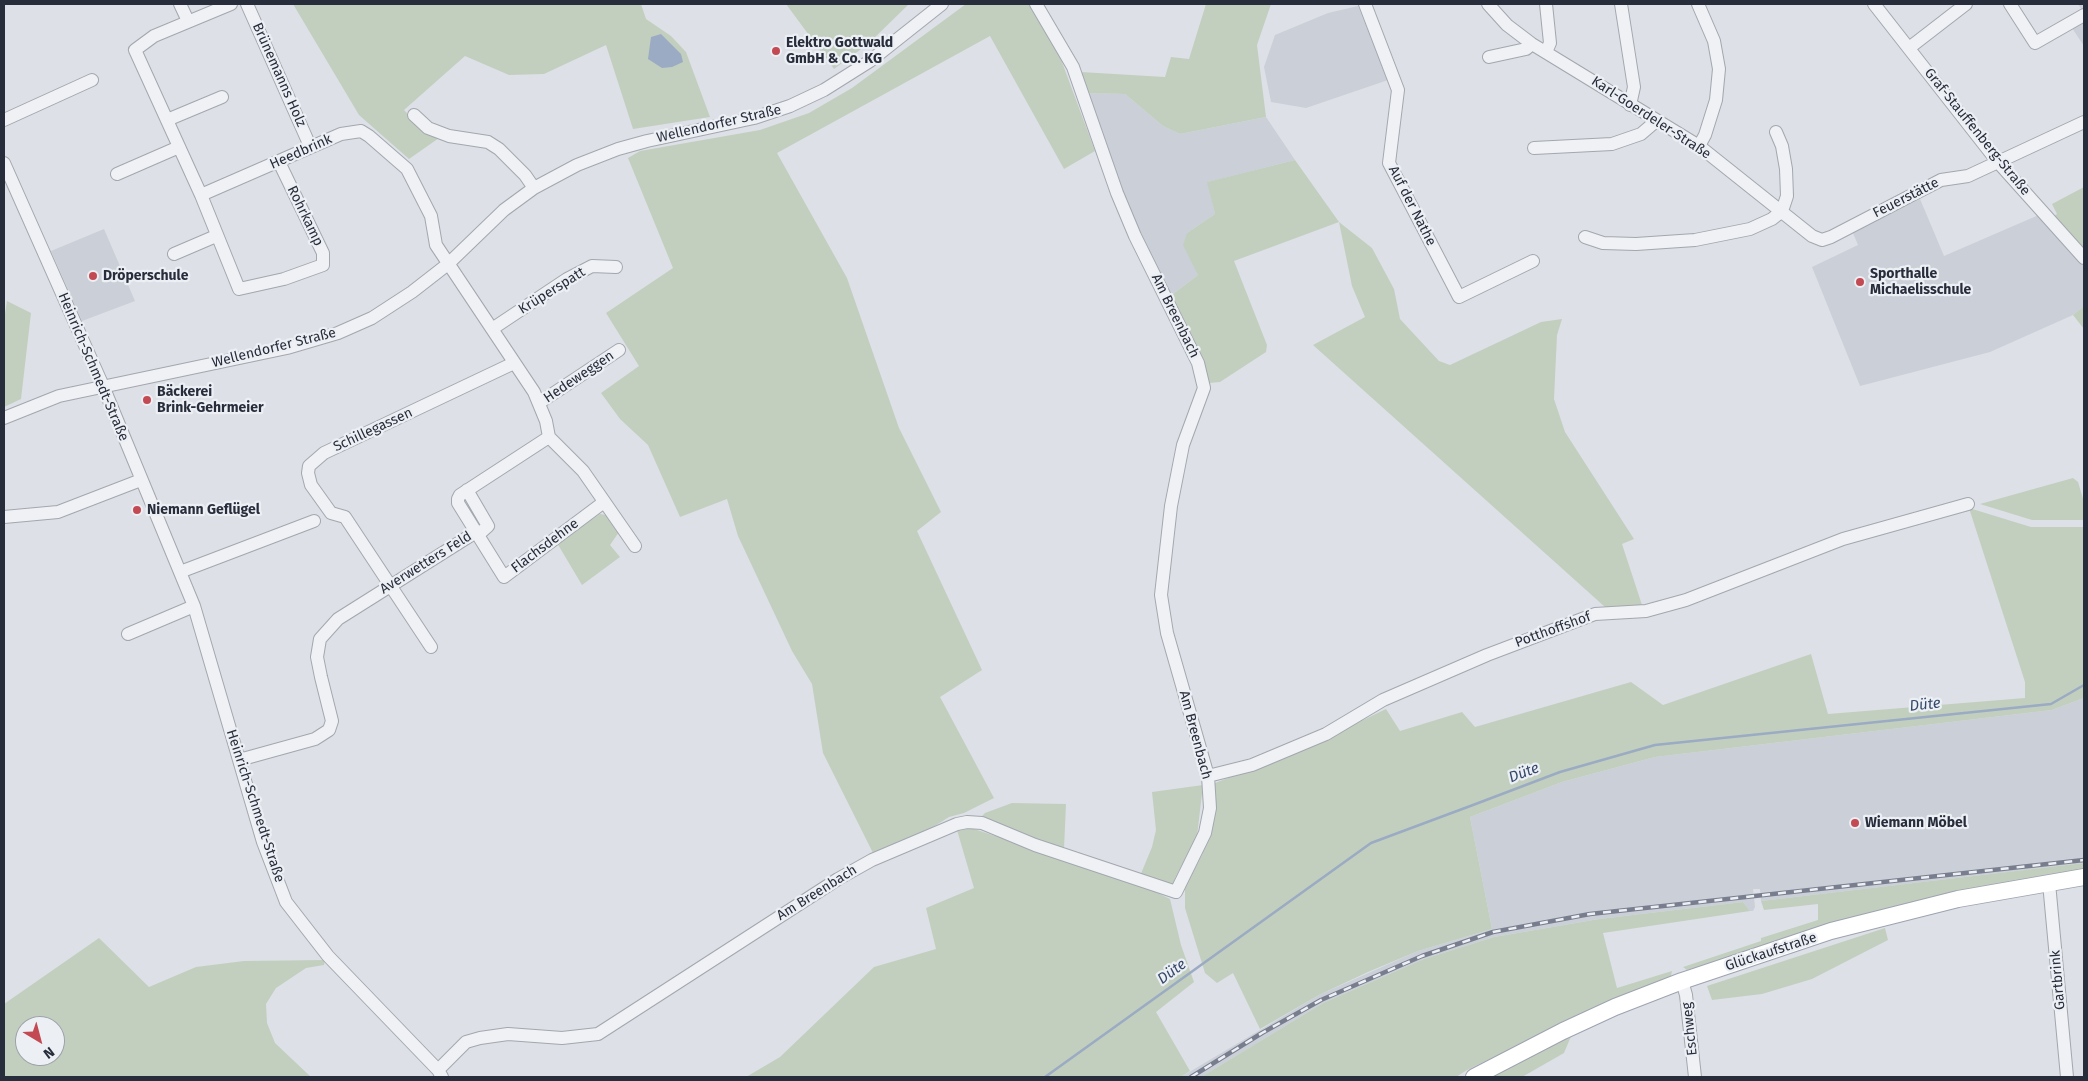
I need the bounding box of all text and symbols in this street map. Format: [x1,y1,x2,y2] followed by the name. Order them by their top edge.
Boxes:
[249,20,309,130] street label: Brünemanns Holz
[786,35,893,68] place label: Elektro Gottwald GmbH & Co. KG
[770,45,782,57] marker: Elektro Gottwald GmbH & Co. KG
[1921,65,2033,199] street label: Graf-Stauffenberg-Straße
[1588,73,1714,163] street label: Karl-Goerdeler-Straße
[655,101,783,147] street label: Wellendorfer Straße
[267,131,335,173] street label: Heedbrink
[1385,163,1439,249] street label: Auf der Nathe
[1870,174,1942,222] street label: Feuerstätte
[283,183,327,249] street label: Rohrkamp
[516,264,588,318] street label: Krüperspatt
[1870,266,1971,298] place label: Sporthalle Michaelisschule
[103,268,188,284] place label: Dröperschule
[87,270,99,282] marker: Dröperschule
[1147,271,1203,361] street label: Am Breenbach
[1854,276,1866,288] marker: Sporthalle Michaelisschule
[54,290,132,444] street label: Heinrich-Schmedt-Straße
[210,324,338,372] street label: Wellendorfer Straße
[541,347,617,407] street label: Hedeweggen
[157,384,264,417] place label: Bäckerei Brink-Gehrmeier
[141,394,153,406] marker: Bäckerei Brink-Gehrmeier
[331,404,415,456] street label: Schillegassen
[147,502,260,518] place label: Niemann Geflügel
[131,504,143,516] marker: Niemann Geflügel
[508,515,582,577] street label: Flachsdehne
[377,528,475,598] street label: Averwetters Feld
[1513,609,1593,651] street label: Potthoffshof
[1175,689,1215,781] street label: Am Breenbach
[1909,694,1941,716] water label: Düte
[222,727,288,885] street label: Heinrich-Schmedt-Straße
[1506,759,1542,787] water label: Düte
[1865,815,1967,831] place label: Wiemann Möbel
[1849,817,1861,829] marker: Wiemann Möbel
[774,862,860,924] street label: Am Breenbach
[1723,929,1819,975] street label: Glückaufstraße
[2047,949,2069,1011] street label: Gartbrink
[1154,956,1190,988] water label: Düte
[1679,1001,1701,1057] street label: Eschweg
[15,1016,65,1066] north arrow
[40,1043,58,1062] text: N

